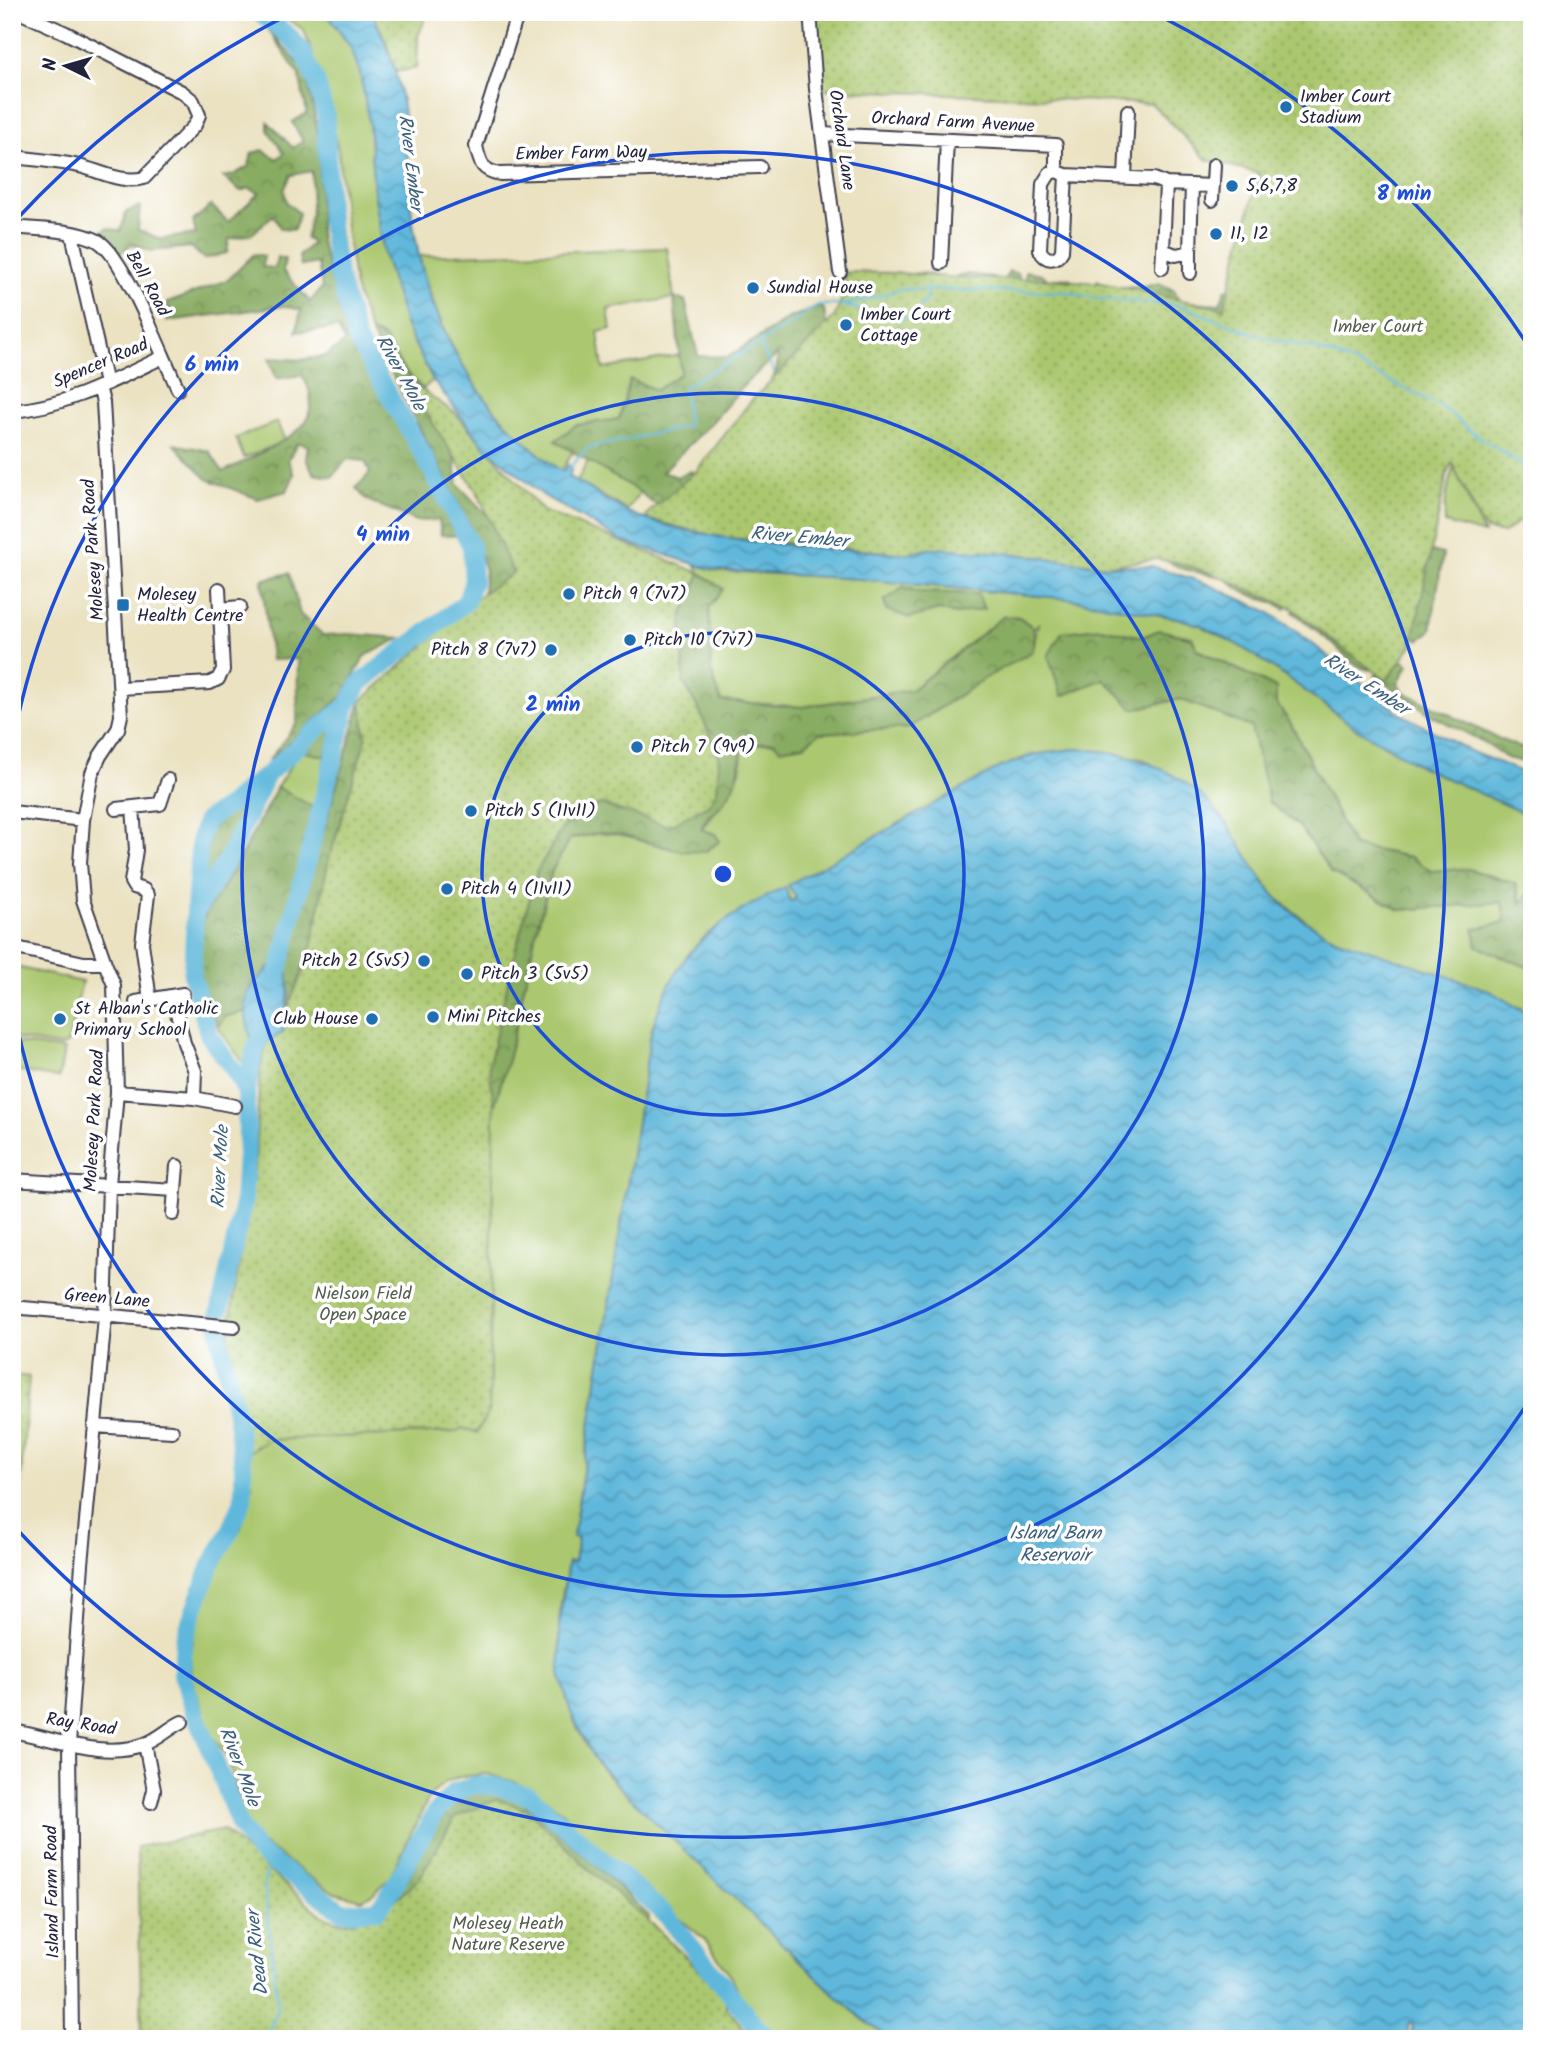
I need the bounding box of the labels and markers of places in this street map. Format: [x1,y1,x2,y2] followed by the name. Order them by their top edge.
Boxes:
[1300,83,1392,133] place label: Imber Court Stadium
[1278,99,1294,115] marker: Imber Court Stadium
[1246,172,1297,201] place label: 5,6,7,8
[1224,178,1240,194] marker: 5,6,7,8
[1230,220,1269,249] place label: 11, 12
[1208,226,1224,242] marker: 11, 12
[767,274,873,303] place label: Sundial House
[745,280,761,296] marker: Sundial House
[860,301,952,351] place label: Imber Court Cottage
[838,317,854,333] marker: Imber Court Cottage
[583,580,687,609] place label: Pitch 9 (7v7)
[137,581,243,631] place label: Molesey Health Centre
[561,586,577,602] marker: Pitch 9 (7v7)
[115,597,131,613] marker: Molesey Health Centre
[644,626,754,655] place label: Pitch 10 (7v7)
[622,632,638,648] marker: Pitch 10 (7v7)
[431,636,537,665] place label: Pitch 8 (7v7)
[543,642,559,658] marker: Pitch 8 (7v7)
[651,733,755,762] place label: Pitch 7 (9v9)
[629,739,645,755] marker: Pitch 7 (9v9)
[485,797,596,826] place label: Pitch 5 (11v11)
[463,803,479,819] marker: Pitch 5 (11v11)
[711,862,735,886] centre of rings
[461,875,572,904] place label: Pitch 4 (11v11)
[439,881,455,897] marker: Pitch 4 (11v11)
[302,947,410,976] place label: Pitch 2 (5v5)
[416,953,432,969] marker: Pitch 2 (5v5)
[481,960,589,989] place label: Pitch 3 (5v5)
[459,966,475,982] marker: Pitch 3 (5v5)
[74,995,219,1045] place label: St Alban's Catholic Primary School
[447,1003,541,1032] place label: Mini Pitches
[273,1005,358,1034] place label: Club House
[425,1009,441,1025] marker: Mini Pitches
[52,1011,68,1027] marker: St Alban's Catholic Primary School
[364,1011,380,1027] marker: Club House

